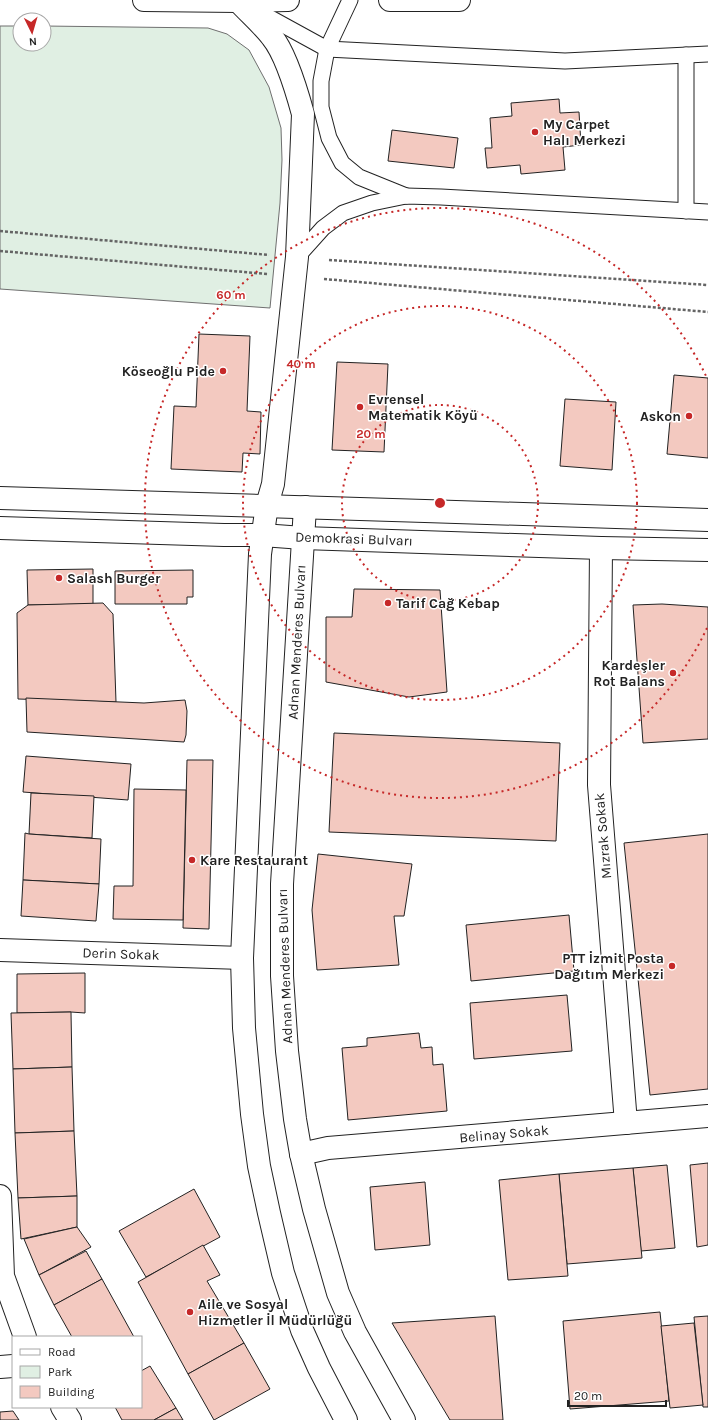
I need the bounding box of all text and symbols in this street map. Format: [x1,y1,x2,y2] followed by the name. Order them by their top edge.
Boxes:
[12,12,52,52] north arrow
[28,35,37,48] text: N
[543,116,626,149] place label: My Carpet Halı Merkezi
[530,127,540,137] marker: My Carpet Halı Merkezi
[216,288,246,302] text: 60 m
[286,357,316,371] text: 40 m
[122,363,215,380] place label: Köseoğlu Pide
[218,366,228,376] marker: Köseoğlu Pide
[368,391,478,424] place label: Evrensel Matematik Köyü
[355,402,365,412] marker: Evrensel Matematik Köyü
[640,408,681,425] place label: Askon
[684,411,694,421] marker: Askon
[356,427,386,441] text: 20 m
[433,496,447,510] centre of rings
[295,528,413,550] street label: Demokrasi Bulvarı
[284,564,310,720] street label: Adnan Menderes Bulvarı
[67,570,161,587] place label: Salash Burger
[54,573,64,583] marker: Salash Burger
[396,595,500,612] place label: Tarif Cağ Kebap
[383,598,393,608] marker: Tarif Cağ Kebap
[593,657,666,690] place label: Kardeşler Rot Balans
[668,668,678,678] marker: Kardeşler Rot Balans
[591,792,615,880] street label: Mızrak Sokak
[200,852,309,869] place label: Kare Restaurant
[187,855,197,865] marker: Kare Restaurant
[274,888,296,1044] street label: Adnan Menderes Bulvarı
[82,944,160,964] street label: Derin Sokak
[554,950,664,983] place label: PTT İzmit Posta Dağıtım Merkezi
[667,961,677,971] marker: PTT İzmit Posta Dağıtım Merkezi
[459,1122,549,1146] street label: Belinay Sokak
[198,1296,352,1329] place label: Aile ve Sosyal Hizmetler İl Müdürlüğü
[185,1307,195,1317] marker: Aile ve Sosyal Hizmetler İl Müdürlüğü
[12,1336,142,1408] legend
[48,1345,76,1359] text: Road
[48,1365,73,1379] text: Park
[568,1382,666,1408] scale bar
[48,1385,95,1399] text: Building
[574,1389,602,1403] text: 20 m

